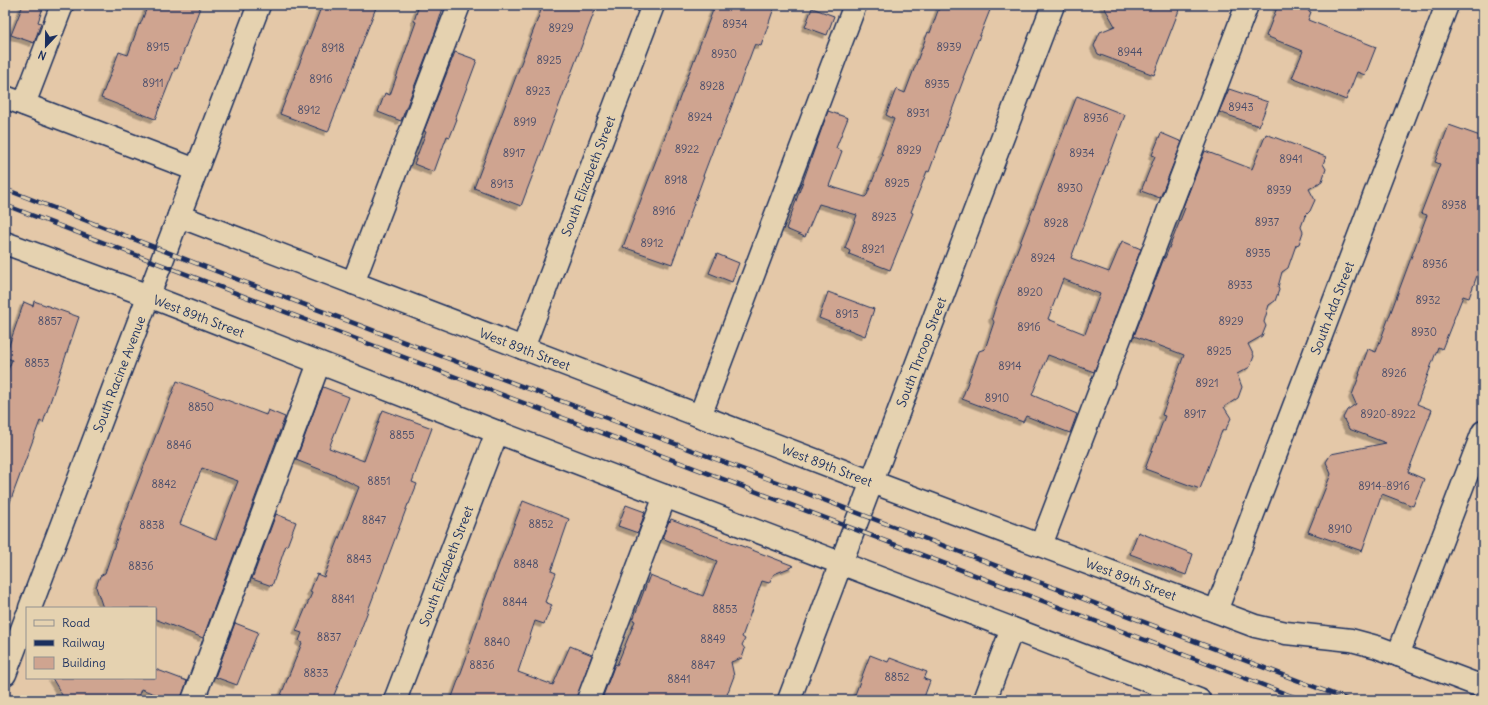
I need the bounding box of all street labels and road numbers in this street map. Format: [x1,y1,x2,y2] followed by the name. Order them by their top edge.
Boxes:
[558,113,620,239] street label: South Elizabeth Street
[1307,259,1358,357] street label: South Ada Street
[151,291,247,342] street label: West 89th Street
[893,294,950,410] street label: South Throop Street
[89,314,150,435] street label: South Racine Avenue
[477,324,573,375] street label: West 89th Street
[779,440,875,491] street label: West 89th Street
[416,503,478,629] street label: South Elizabeth Street
[1083,554,1179,605] street label: West 89th Street

